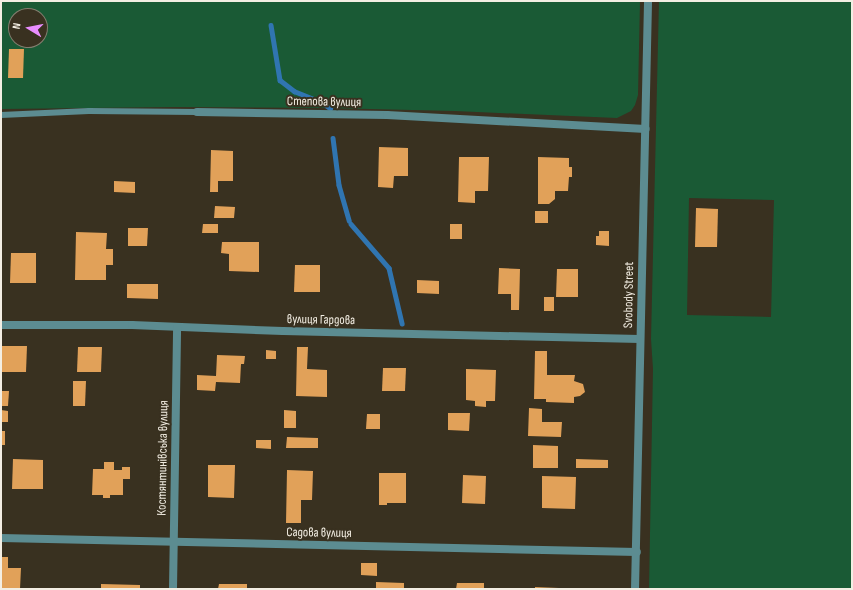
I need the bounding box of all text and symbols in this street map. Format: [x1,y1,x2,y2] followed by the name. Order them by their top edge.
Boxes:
[8,8,48,48] north arrow
[10,22,24,30] text: N
[287,94,361,110] street label: Степова вулиця
[621,262,637,328] street label: Svobody Street
[287,312,355,328] street label: вулиця Гардова
[154,400,172,516] street label: Костянтинівська вулиця
[286,525,352,541] street label: Садова вулиця

